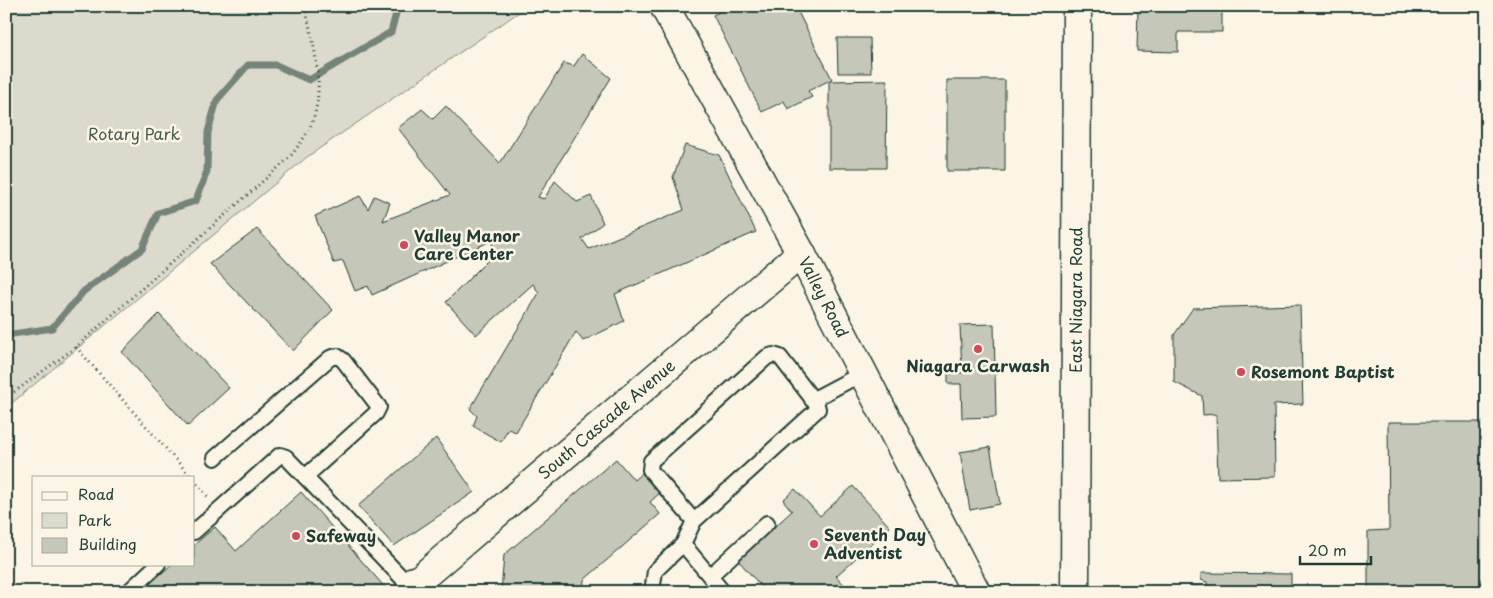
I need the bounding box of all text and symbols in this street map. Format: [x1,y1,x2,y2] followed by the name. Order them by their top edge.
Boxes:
[88,121,181,145] park label: Rotary Park
[414,223,521,265] place label: Valley Manor Care Center
[1063,227,1087,373] street label: East Niagara Road
[398,239,410,251] marker: Valley Manor Care Center
[794,252,856,341] street label: Valley Road
[972,343,984,355] marker: Niagara Carwash
[532,353,680,484] street label: South Cascade Avenue
[906,353,1050,377] place label: Niagara Carwash
[1251,359,1395,383] place label: Rosemont Baptist
[1235,366,1247,378] marker: Rosemont Baptist
[32,476,195,566] legend
[78,482,114,505] text: Road
[78,508,112,531] text: Park
[824,522,926,564] place label: Seventh Day Adventist
[306,523,376,547] place label: Safeway
[290,530,302,542] marker: Safeway
[78,532,137,555] text: Building
[1300,533,1372,565] scale bar
[808,538,820,550] marker: Seventh Day Adventist
[1308,538,1347,561] text: 20 m

